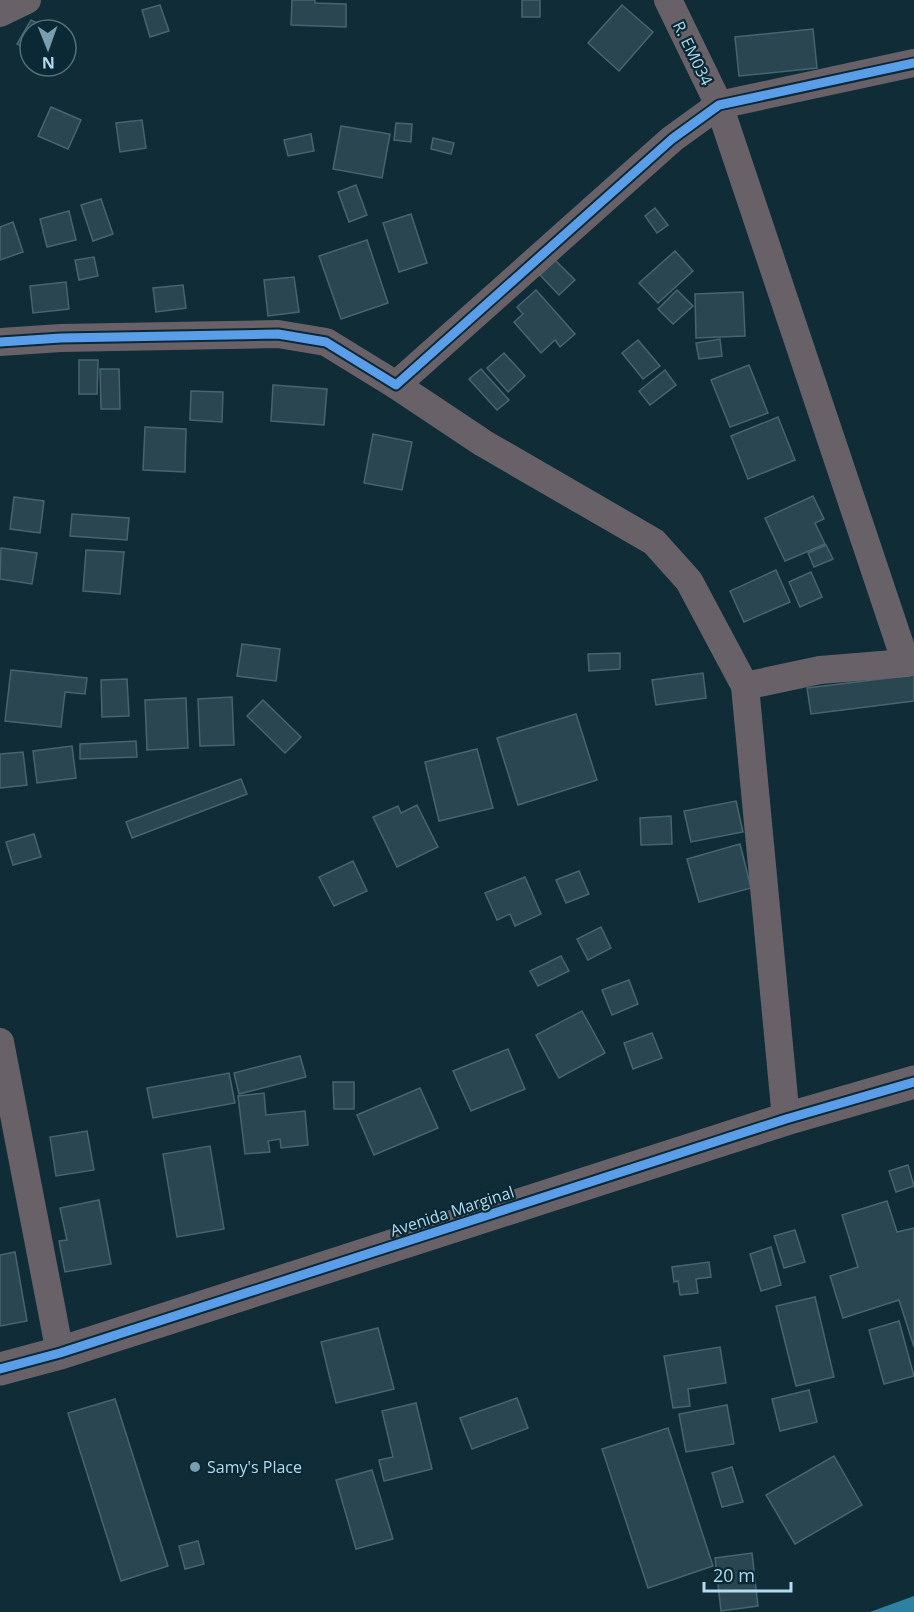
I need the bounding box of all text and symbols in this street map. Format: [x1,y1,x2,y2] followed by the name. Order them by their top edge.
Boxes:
[668,17,718,89] street label: R. EM034
[18,18,78,78] north arrow
[42,52,55,74] text: N
[387,1181,517,1241] street label: Avenida Marginal
[207,1456,302,1478] place label: Samy's Place
[188,1460,202,1474] marker: Samy's Place
[704,1555,791,1593] scale bar
[713,1563,755,1587] text: 20 m

